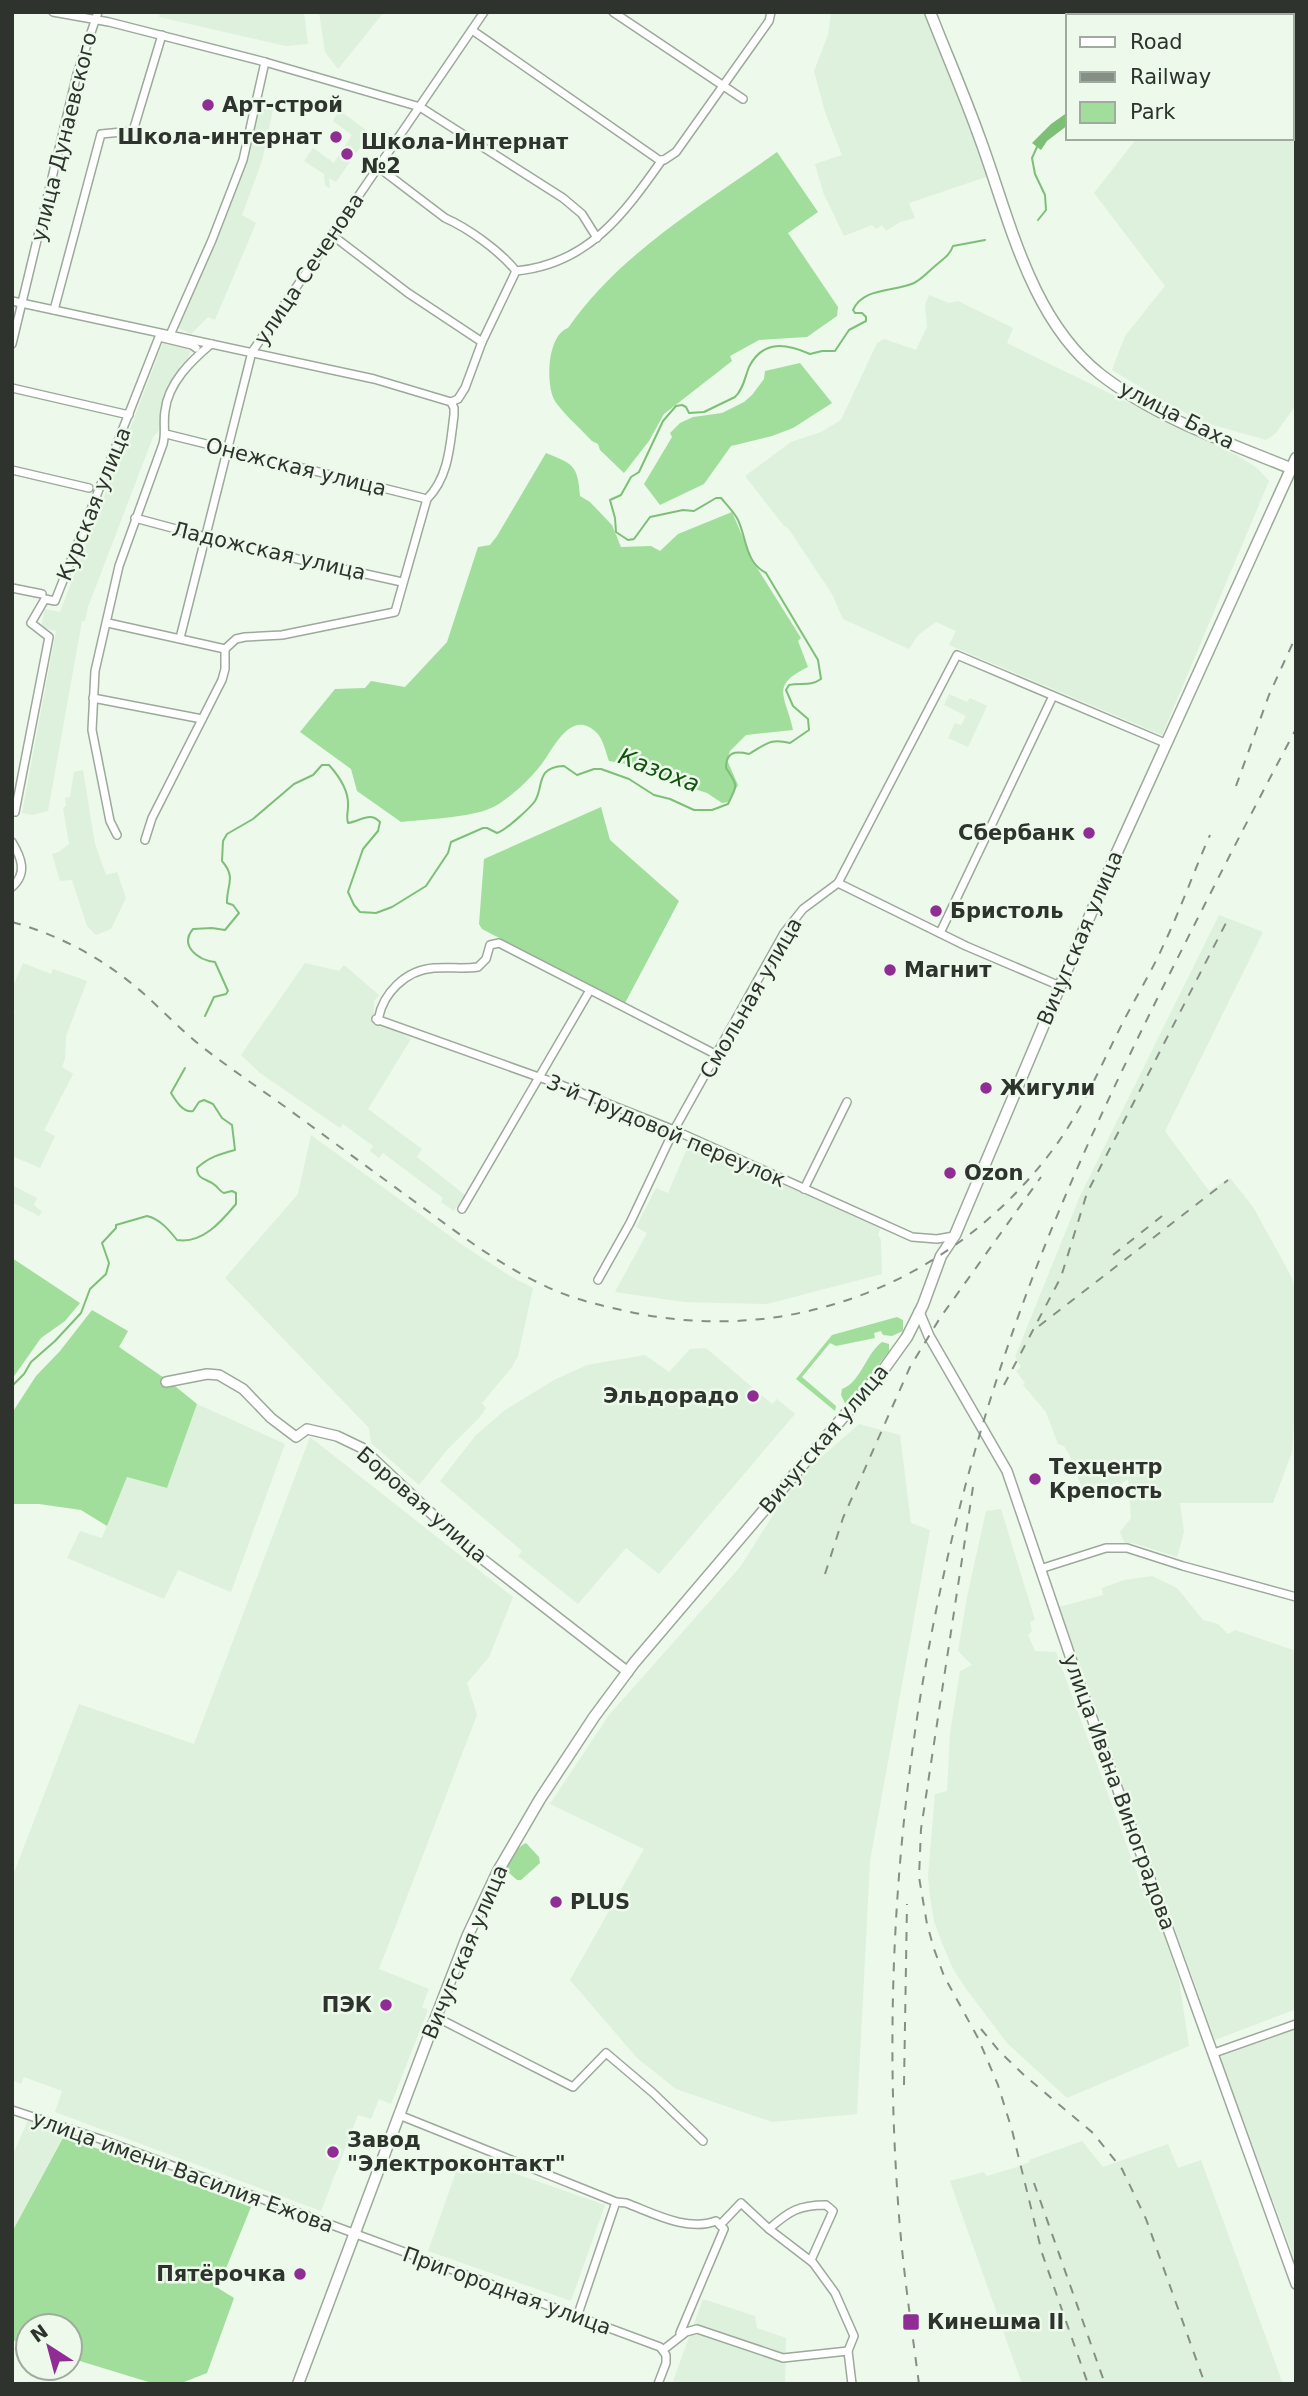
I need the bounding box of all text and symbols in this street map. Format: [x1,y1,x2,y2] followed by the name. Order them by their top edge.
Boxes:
[1066,14,1294,140] legend
[26,30,102,244] street label: улица Дунаевского
[1130,30,1183,54] text: Road
[1130,65,1211,89] text: Railway
[222,93,343,117] place label: Арт-строй
[200,97,216,113] marker: Арт-строй
[1130,100,1176,124] text: Park
[118,125,323,149] place label: Школа-интернат
[328,129,344,145] marker: Школа-интернат
[361,130,569,178] place label: Школа-Интернат №2
[339,146,355,162] marker: Школа-Интернат №2
[249,188,369,350] street label: улица Сеченова
[1115,376,1239,454] street label: улица Баха
[52,424,136,584] street label: Курская улица
[203,433,389,501] street label: Онежская улица
[170,517,368,585] street label: Ладожская улица
[615,743,703,797] water label: Казоха
[958,821,1075,845] place label: Сбербанк
[1081,825,1097,841] marker: Сбербанк
[1032,847,1128,1029] street label: Вичугская улица
[950,899,1063,923] place label: Бристоль
[928,903,944,919] marker: Бристоль
[695,913,807,1083] street label: Смольная улица
[904,958,992,982] place label: Магнит
[882,962,898,978] marker: Магнит
[543,1070,789,1192] street label: 3-й Трудовой переулок
[1000,1076,1095,1100] place label: Жигули
[978,1080,994,1096] marker: Жигули
[964,1161,1023,1185] place label: Ozon
[942,1165,958,1181] marker: Ozon
[755,1360,893,1518] street label: Вичугская улица
[603,1384,739,1408] place label: Эльдорадо
[745,1388,761,1404] marker: Эльдорадо
[352,1442,492,1568] street label: Боровая улица
[1049,1455,1163,1503] place label: Техцентр Крепость
[1027,1471,1043,1487] marker: Техцентр Крепость
[1058,1651,1180,1933] street label: улица Ивана Виноградова
[417,1861,513,2043] street label: Вичугская улица
[570,1890,630,1914] place label: PLUS
[548,1894,564,1910] marker: PLUS
[322,1993,372,2017] place label: ПЭК
[378,1997,394,2013] marker: ПЭК
[29,2106,337,2238] street label: улица имени Василия Ежова
[347,2128,566,2176] place label: Завод "Электроконтакт"
[325,2144,341,2160] marker: Завод "Электроконтакт"
[400,2242,614,2340] street label: Пригородная улица
[156,2262,286,2286] place label: Пятёрочка
[292,2266,308,2282] marker: Пятёрочка
[927,2310,1064,2334] place label: Кинешма II
[14,2312,84,2382] north arrow
[901,2312,921,2332] marker: Кинешма II
[26,2320,52,2347] text: N

